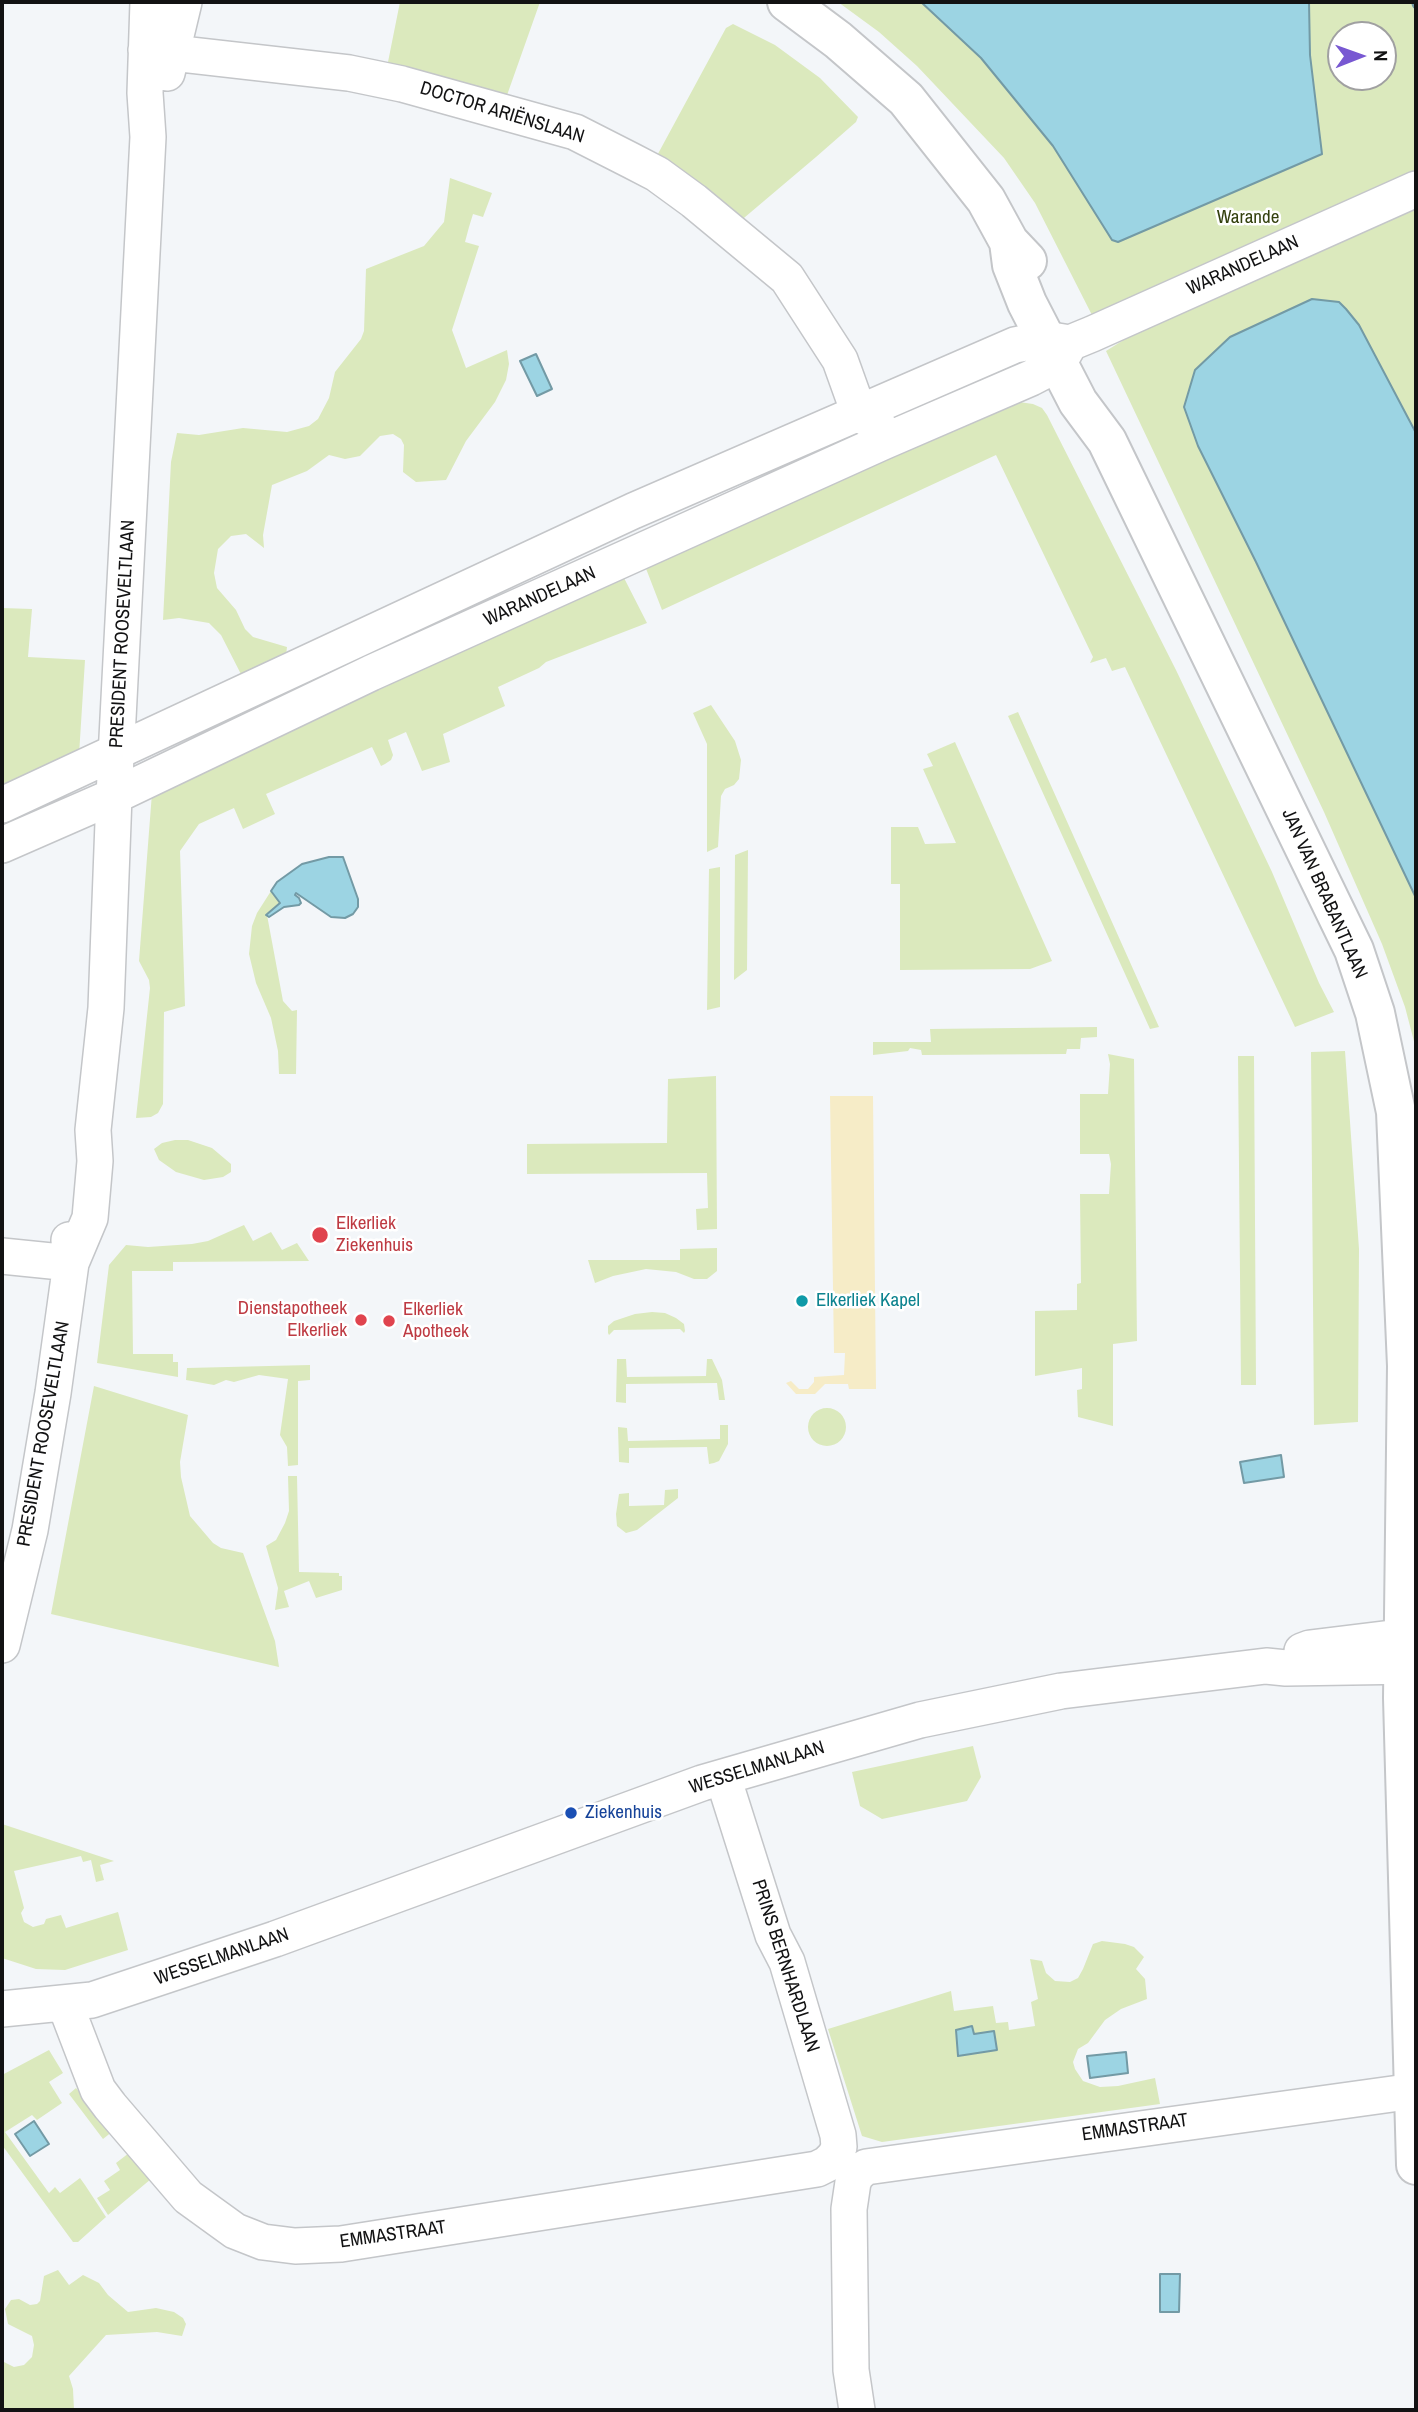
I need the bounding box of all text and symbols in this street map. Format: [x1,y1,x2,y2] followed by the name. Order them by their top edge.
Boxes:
[1327,21,1397,91] north arrow
[1368,50,1394,62] text: N
[417,77,587,149] street label: DOCTOR ARIËNSLAAN
[1217,207,1279,229] park label: Warande
[1184,231,1302,301] street label: WARANDELAAN
[106,519,140,749] street label: PRESIDENT ROOSEVELTLAAN
[481,562,599,632] street label: WARANDELAAN
[1276,806,1372,982] street label: JAN VAN BRABANTLAAN
[336,1213,413,1257] place label: Elkerliek Ziekenhuis
[310,1225,330,1245] marker: Elkerliek Ziekenhuis
[816,1290,920,1312] place label: Elkerliek Kapel
[794,1293,810,1309] marker: Elkerliek Kapel
[238,1298,347,1342] place label: Dienstapotheek Elkerliek
[403,1299,469,1343] place label: Elkerliek Apotheek
[353,1312,369,1328] marker: Dienstapotheek Elkerliek
[381,1313,397,1329] marker: Elkerliek Apotheek
[13,1320,75,1548] street label: PRESIDENT ROOSEVELTLAAN
[687,1737,827,1799] street label: WESSELMANLAAN
[585,1802,662,1824] place label: Ziekenhuis
[563,1805,579,1821] marker: Ziekenhuis
[746,1877,824,2055] street label: PRINS BERNHARDLAAN
[152,1923,292,1991] street label: WESSELMANLAAN
[1080,2109,1190,2147] street label: EMMASTRAAT
[338,2216,448,2254] street label: EMMASTRAAT

